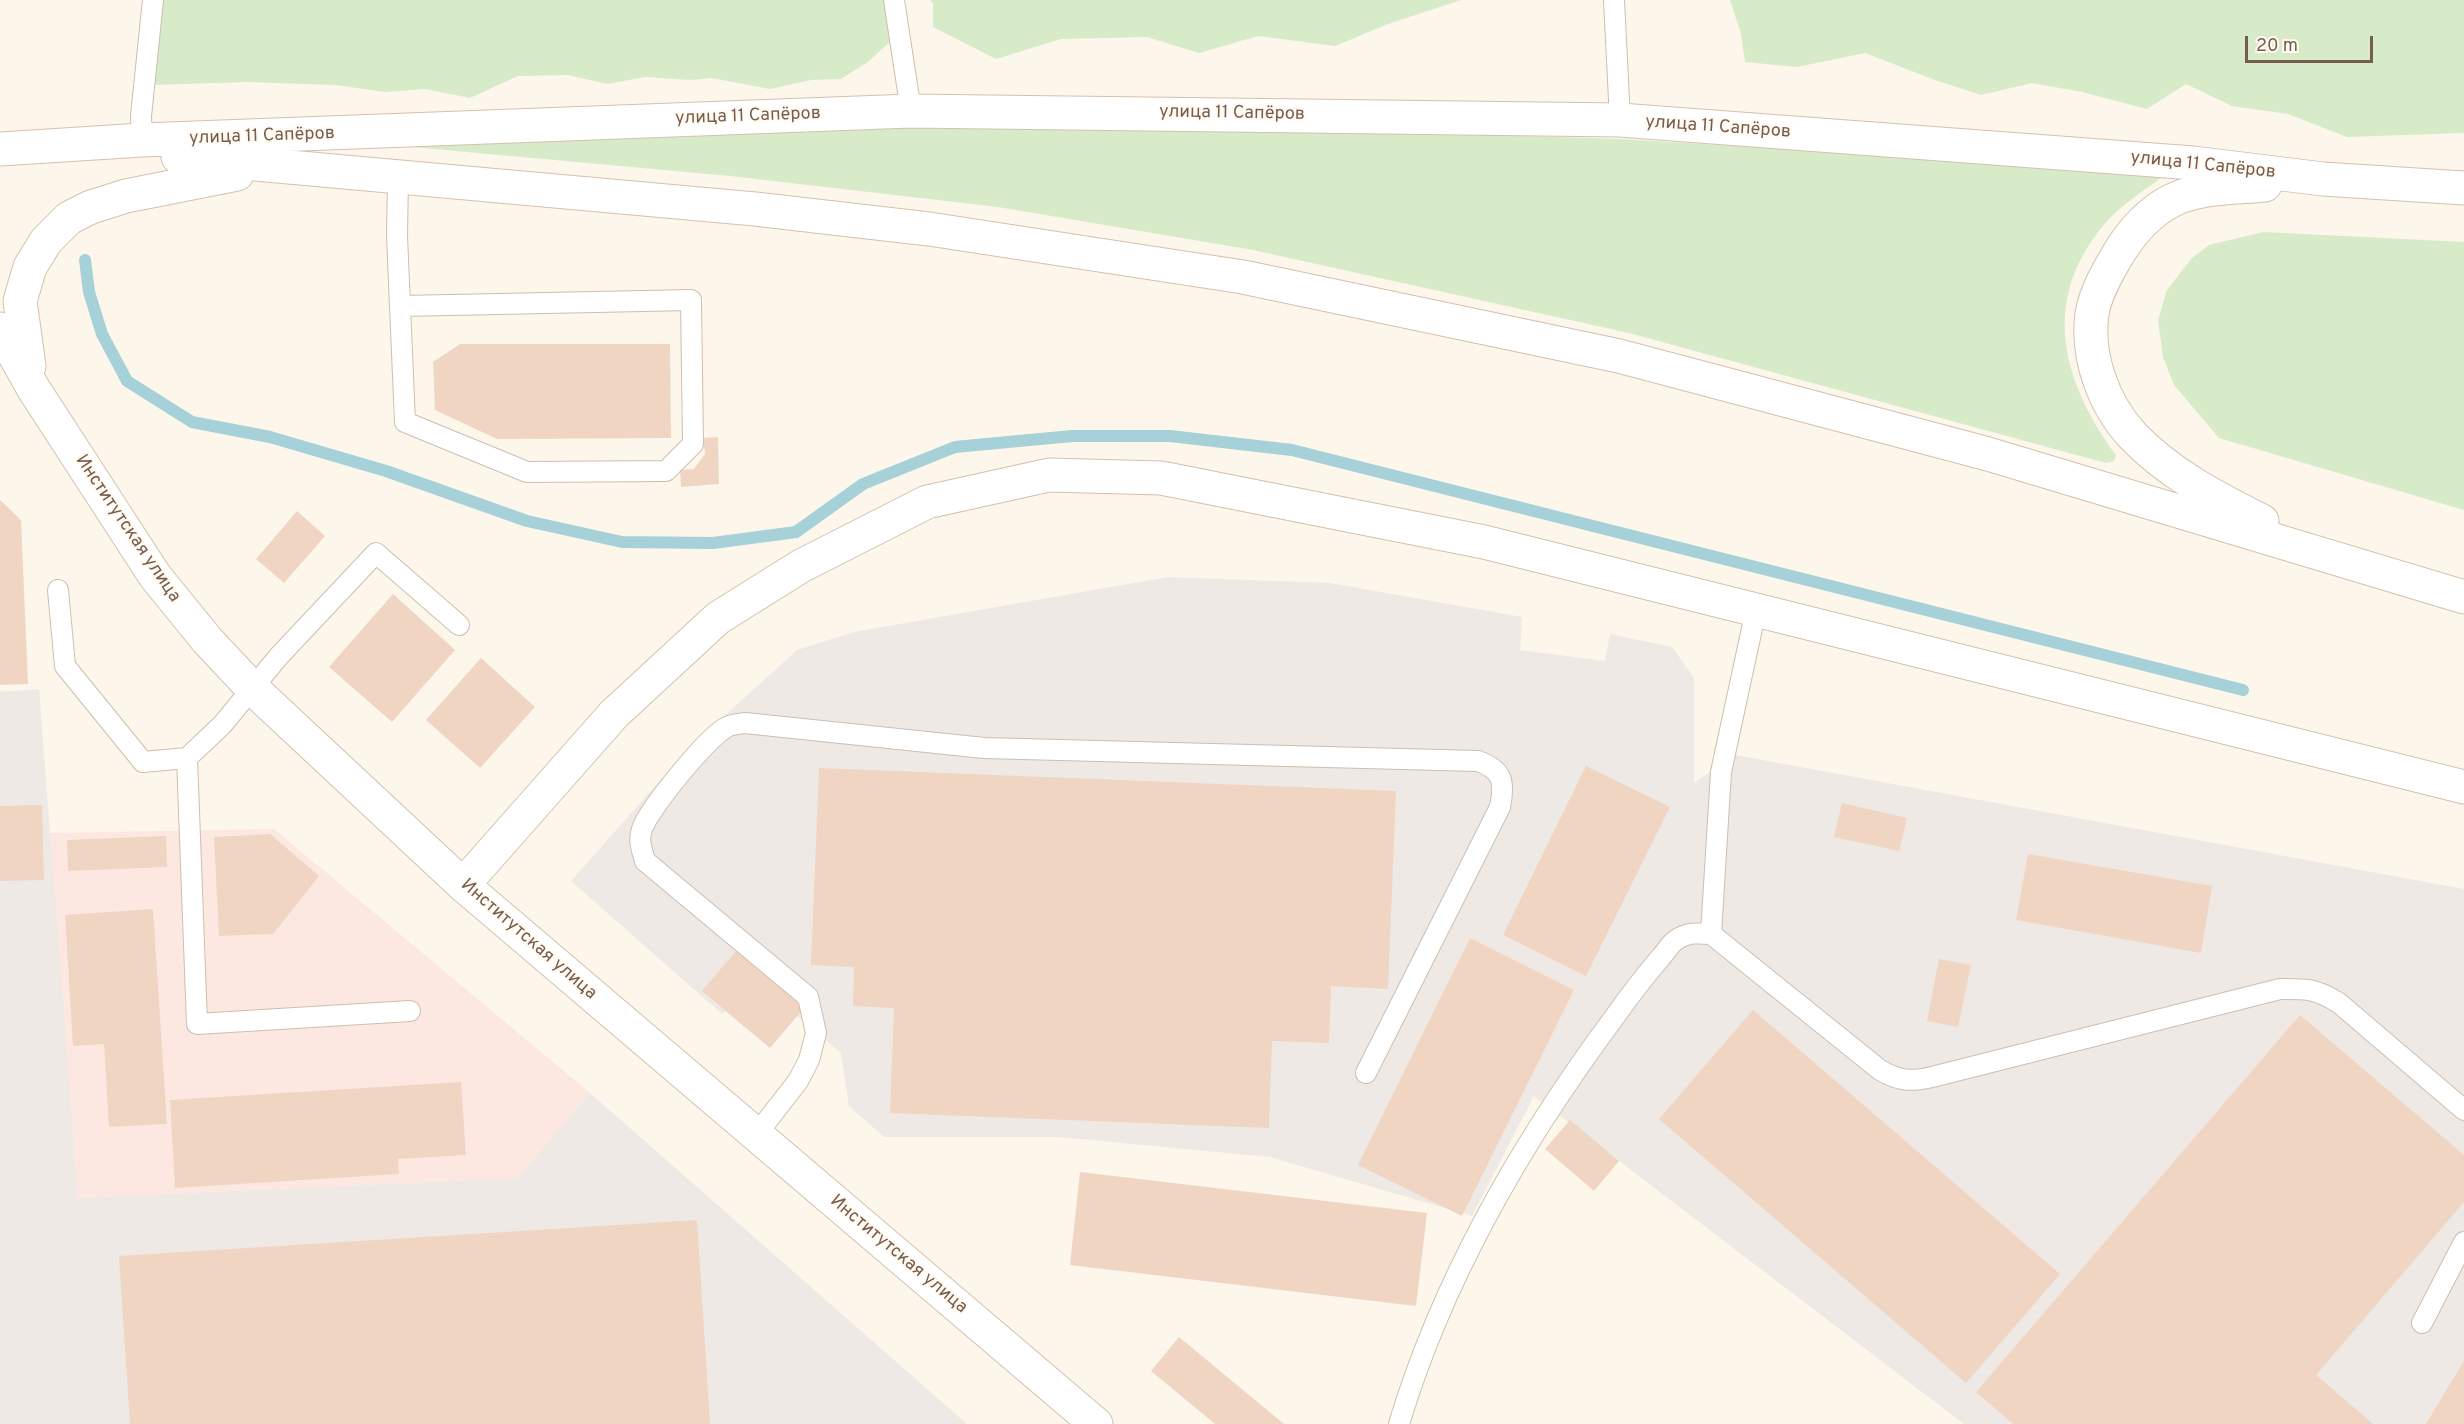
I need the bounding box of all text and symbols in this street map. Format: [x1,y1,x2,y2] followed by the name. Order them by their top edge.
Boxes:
[2248,24,2376,62] scale bar
[2256,35,2298,58] text: 20 m
[1159,102,1305,126] street label: улица 11 Сапёров
[675,104,821,130] street label: улица 11 Сапёров
[1644,112,1792,144] street label: улица 11 Сапёров
[189,124,335,150] street label: улица 11 Сапёров
[2129,148,2277,184] street label: улица 11 Сапёров
[70,451,184,607] street label: Институтская улица
[456,875,600,1005] street label: Институтская улица
[825,1191,971,1319] street label: Институтская улица

